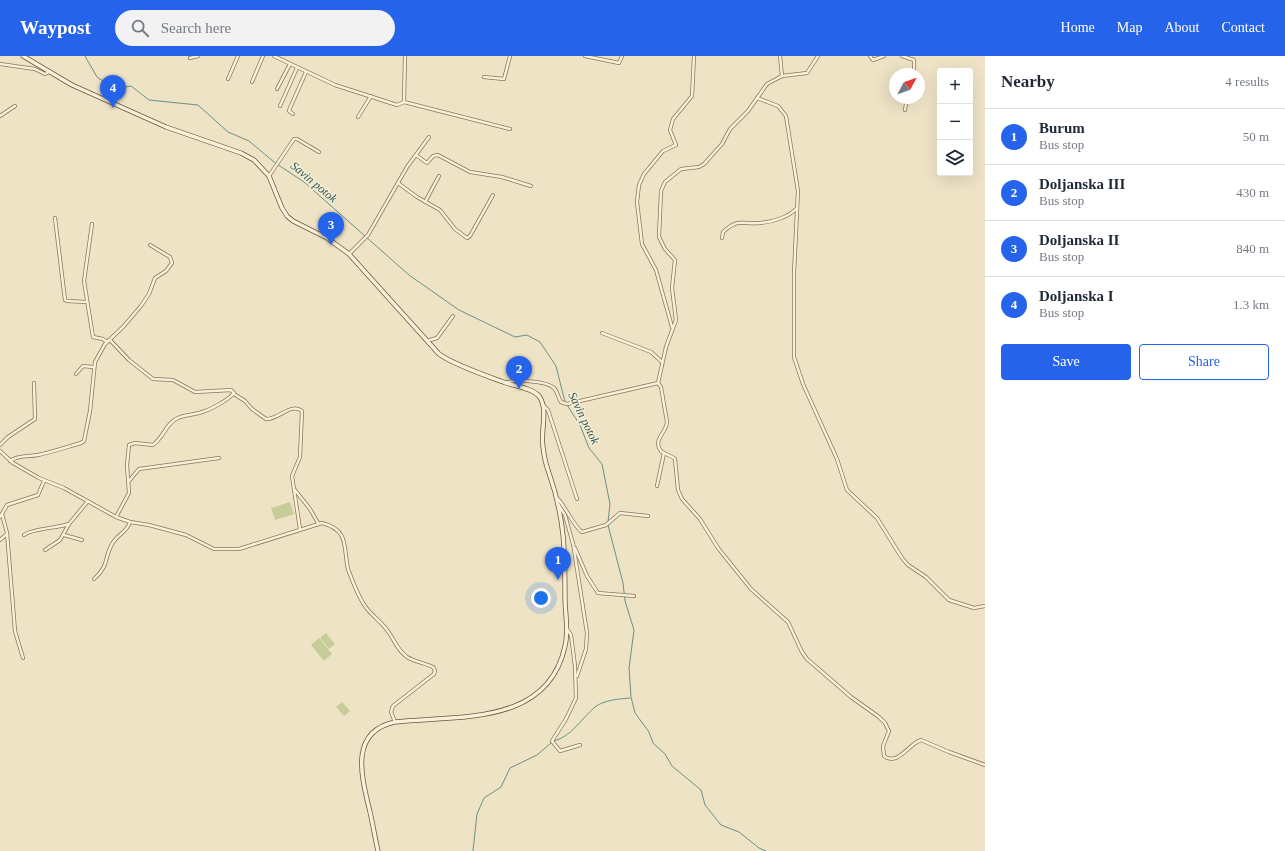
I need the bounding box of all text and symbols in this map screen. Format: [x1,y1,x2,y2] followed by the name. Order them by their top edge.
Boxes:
[115,10,395,46] search box
[20,17,91,38] text: Waypost
[129,17,151,39] icon: search
[161,20,231,36] text: Search here
[1061,20,1095,35] text: Home
[1117,20,1142,35] text: Map
[1164,20,1199,35] text: About
[1221,20,1265,35] text: Contact
[889,68,925,104] north arrow
[937,68,973,176] map controls
[937,68,973,104] button: +
[1001,72,1055,91] text: Nearby
[1225,74,1269,89] text: 4 results
[100,75,126,108] pin: 4
[937,104,973,140] button: −
[1039,120,1085,136] text: Burum
[1011,129,1017,144] text: 1
[1243,129,1269,144] text: 50 m
[1039,137,1084,152] text: Bus stop
[937,140,973,176] button: layers
[288,159,341,206] water label: Savin potok
[1039,176,1125,192] text: Doljanska III
[1011,185,1017,200] text: 2
[1236,185,1269,200] text: 430 m
[1039,193,1084,208] text: Bus stop
[318,212,344,245] pin: 3
[1039,232,1119,248] text: Doljanska II
[1011,241,1017,256] text: 3
[1236,241,1269,256] text: 840 m
[1039,249,1084,264] text: Bus stop
[1039,288,1114,304] text: Doljanska I
[1011,297,1017,312] text: 4
[1233,297,1269,312] text: 1.3 km
[1039,305,1084,320] text: Bus stop
[1001,344,1131,380] button: Save
[1139,344,1269,380] button: Share
[506,356,532,389] pin: 2
[565,390,603,447] water label: Savin potok
[545,547,571,580] pin: 1
[531,588,551,608] your location

